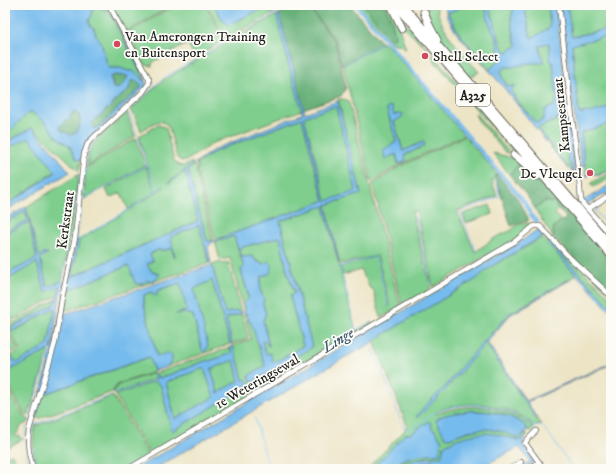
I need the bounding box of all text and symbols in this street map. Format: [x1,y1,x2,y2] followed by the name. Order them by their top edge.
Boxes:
[124,28,266,62] place label: Van Amerongen Training en Buitensport
[112,39,122,49] marker: Van Amerongen Training en Buitensport
[433,48,499,66] place label: Shell Select
[420,51,430,61] marker: Shell Select
[549,76,575,153] street label: Kampsestraat
[456,84,490,106] road number: A325
[520,165,583,183] place label: De Vleugel
[585,168,595,178] marker: De Vleugel
[53,190,79,250] street label: Kerkstraat
[318,323,358,358] water label: Linge
[212,350,304,413] street label: 1e Weteringsewal

